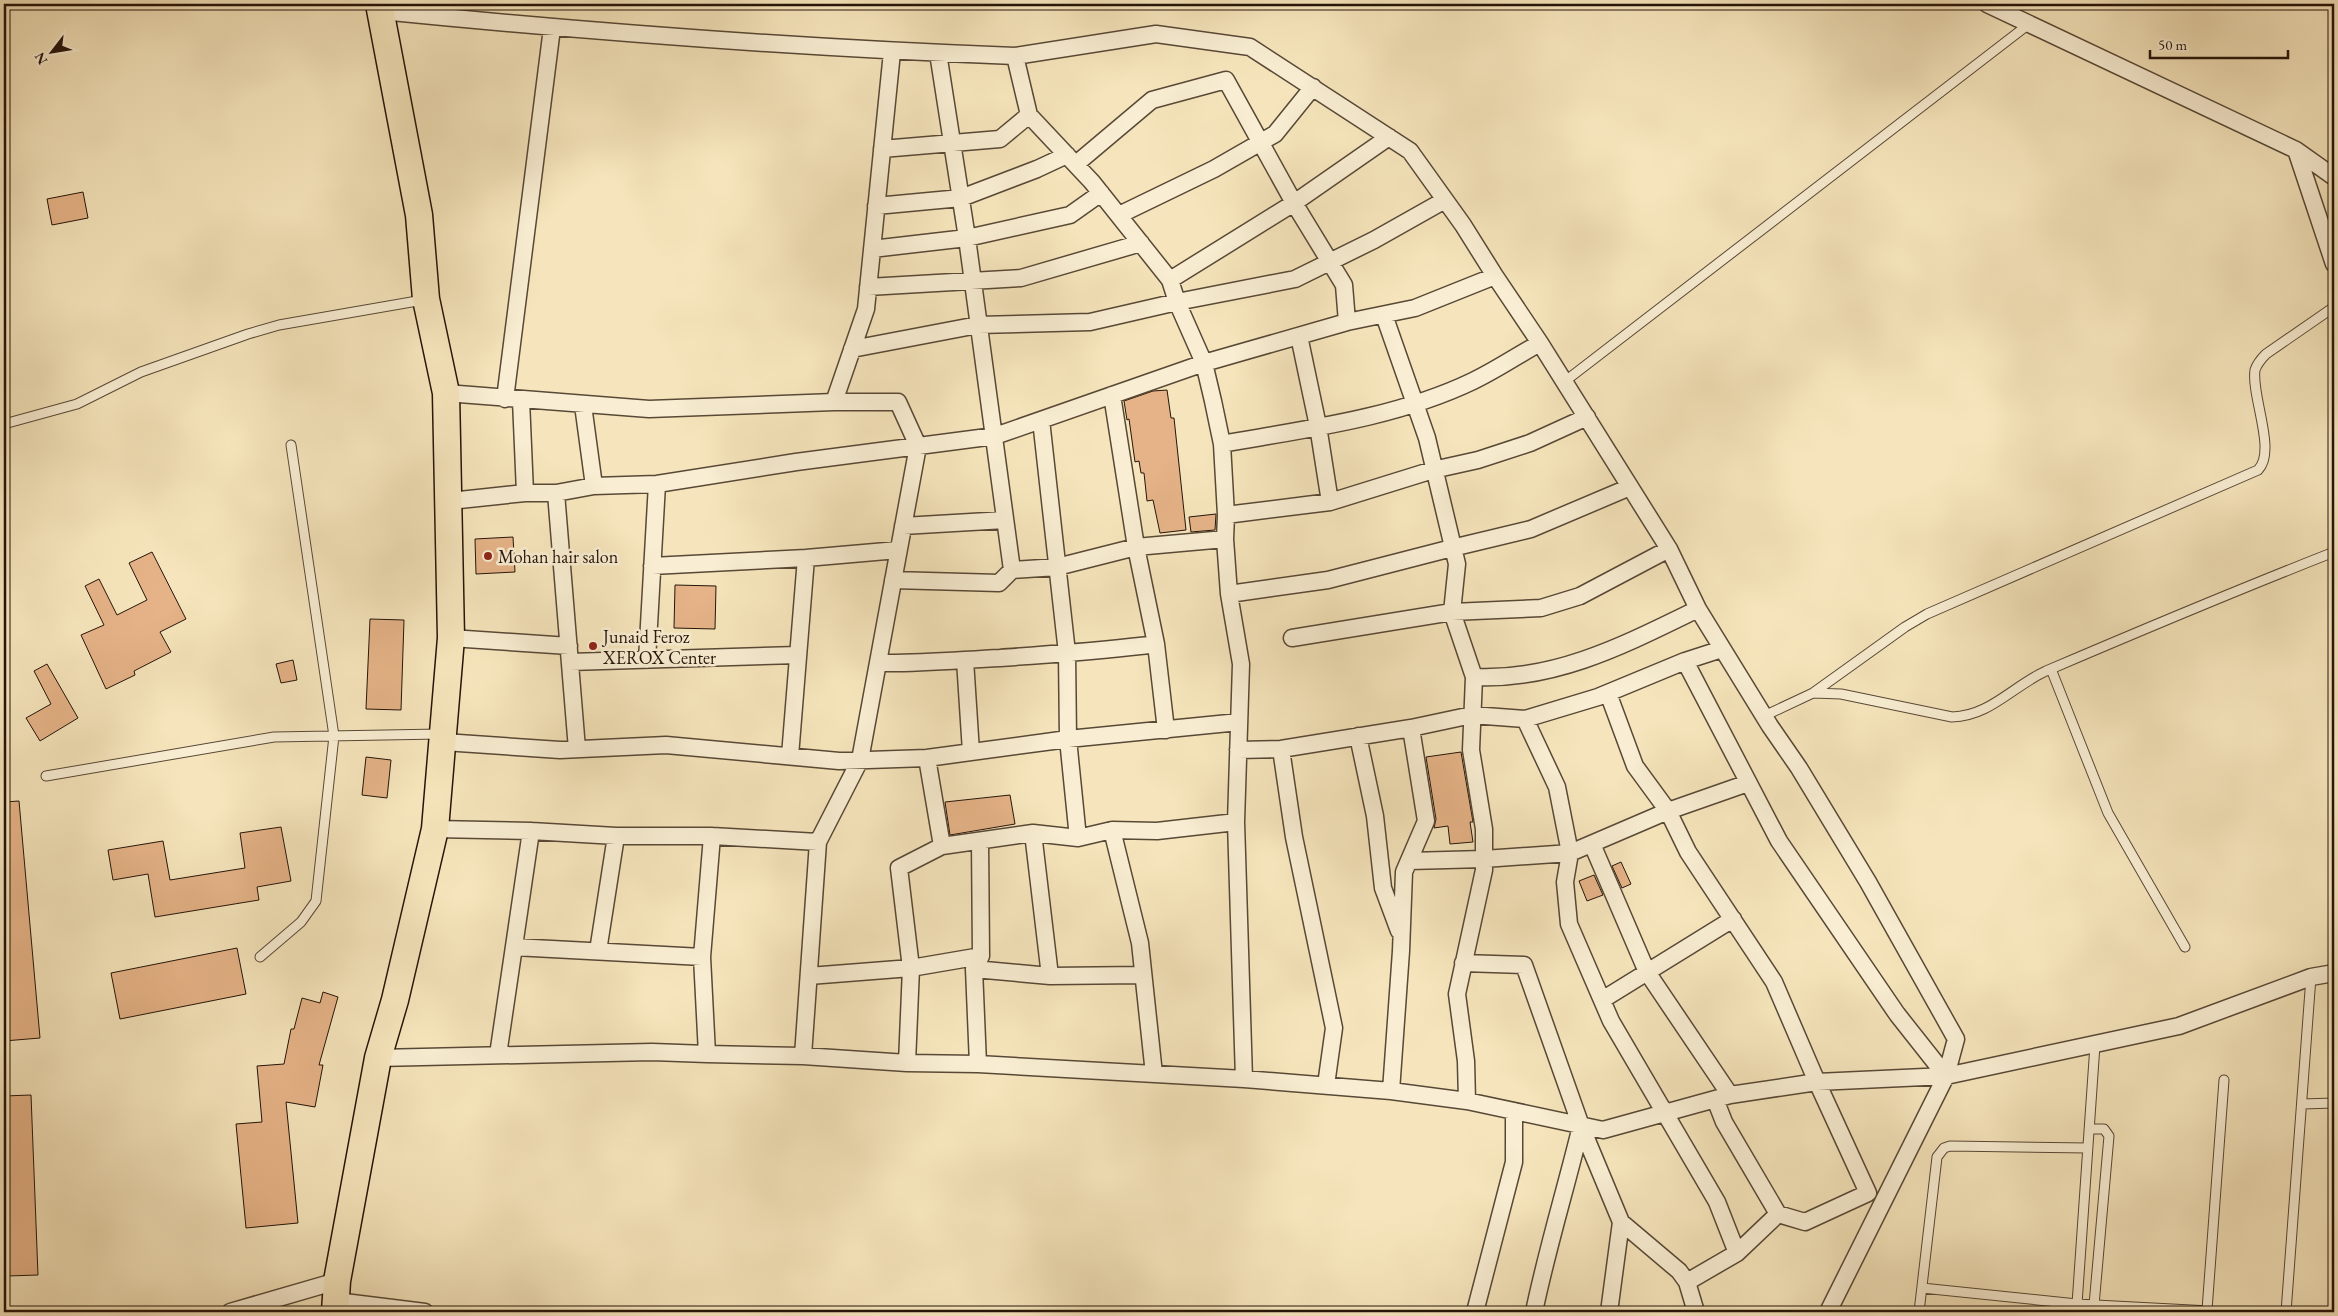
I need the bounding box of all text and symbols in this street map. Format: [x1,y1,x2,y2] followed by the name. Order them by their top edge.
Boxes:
[28,28,78,78] north arrow
[2150,28,2288,60] scale bar
[2158,35,2187,54] text: 50 m
[30,49,51,68] text: N
[498,545,619,568] place label: Mohan hair salon
[482,550,494,562] marker: Mohan hair salon
[601,625,716,669] place label: Junaid Feroz XEROX Center
[587,640,599,652] marker: Junaid Feroz XEROX Center

